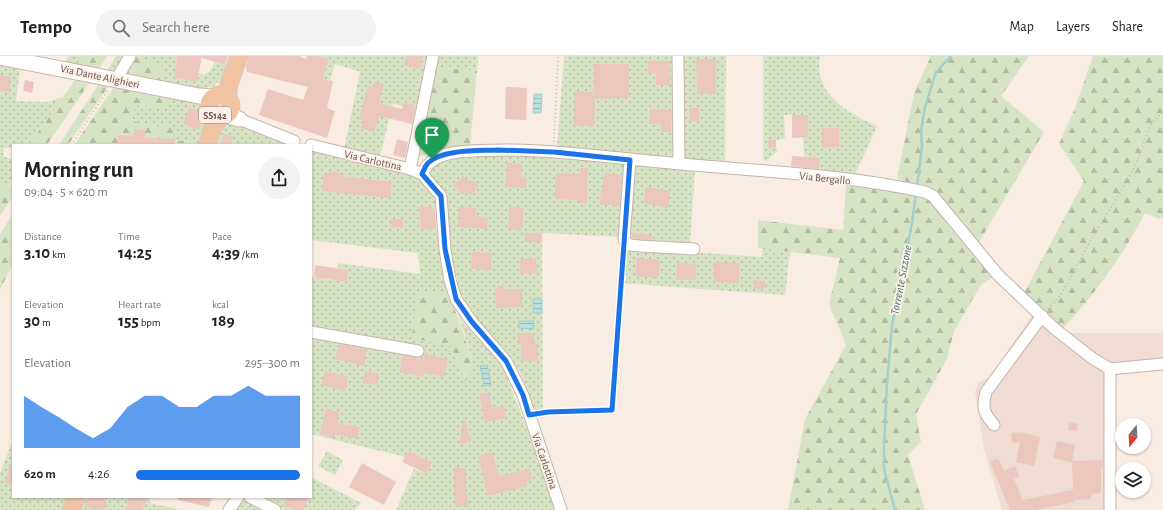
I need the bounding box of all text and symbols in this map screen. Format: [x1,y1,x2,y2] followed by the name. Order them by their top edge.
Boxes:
[96,10,376,46] search box
[110,17,132,39] icon: search
[20,18,72,37] text: Tempo
[142,20,210,35] text: Search here
[1009,20,1034,34] text: Map
[1056,20,1090,34] text: Layers
[1112,20,1143,34] text: Share
[59,63,140,90] street label: Via Dante Alighieri
[199,107,231,123] road number: SS142
[415,118,449,159] pin
[421,124,443,146] icon: arrive
[343,149,403,172] street label: Via Carlottina
[258,157,300,199] button: share
[24,159,134,181] text: Morning run
[799,170,851,187] street label: Via Bergallo
[24,186,108,199] text: 09:04 · 5 × 620 m
[24,231,61,242] text: Distance
[118,231,140,242] text: Time
[212,231,232,242] text: Pace
[24,244,50,261] text: 3.10
[118,244,152,261] text: 14:25
[212,244,240,261] text: 4:39
[888,244,914,316] water label: Torrente Sizzone
[50,249,66,260] text: km
[240,249,259,260] text: /km
[24,299,64,310] text: Elevation
[118,299,161,310] text: Heart rate
[212,299,229,310] text: kcal
[24,312,40,329] text: 30
[118,312,139,329] text: 155
[212,312,235,329] text: 189
[40,317,51,328] text: m
[139,317,161,328] text: bpm
[24,357,71,370] text: Elevation
[245,357,300,370] text: 295–300 m
[1115,418,1151,454] north arrow
[1115,418,1151,498] map controls
[530,432,559,491] street label: Via Carlottina
[1115,462,1151,498] button: layers
[24,468,56,481] text: 620 m
[88,468,109,481] text: 4:26

